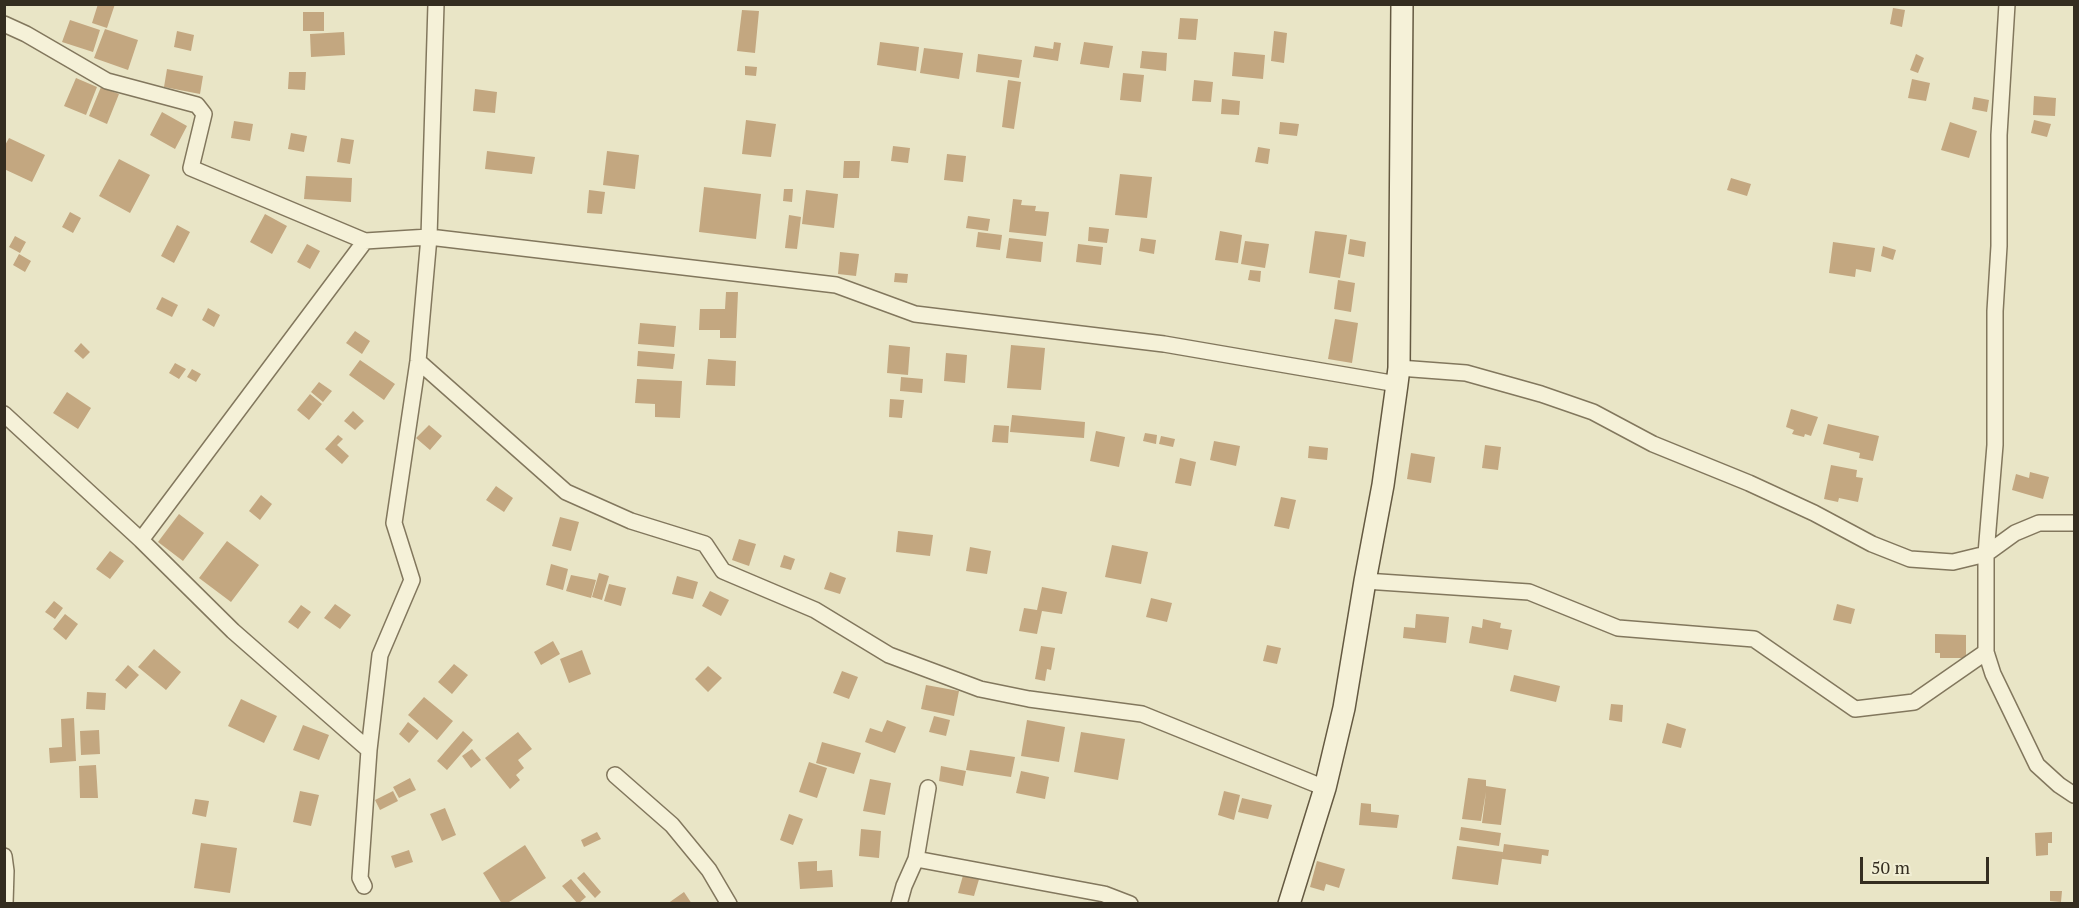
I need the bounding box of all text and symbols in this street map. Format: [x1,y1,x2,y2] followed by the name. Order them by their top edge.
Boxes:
[1863,845,1992,883] scale bar
[1871,855,1910,879] text: 50 m

